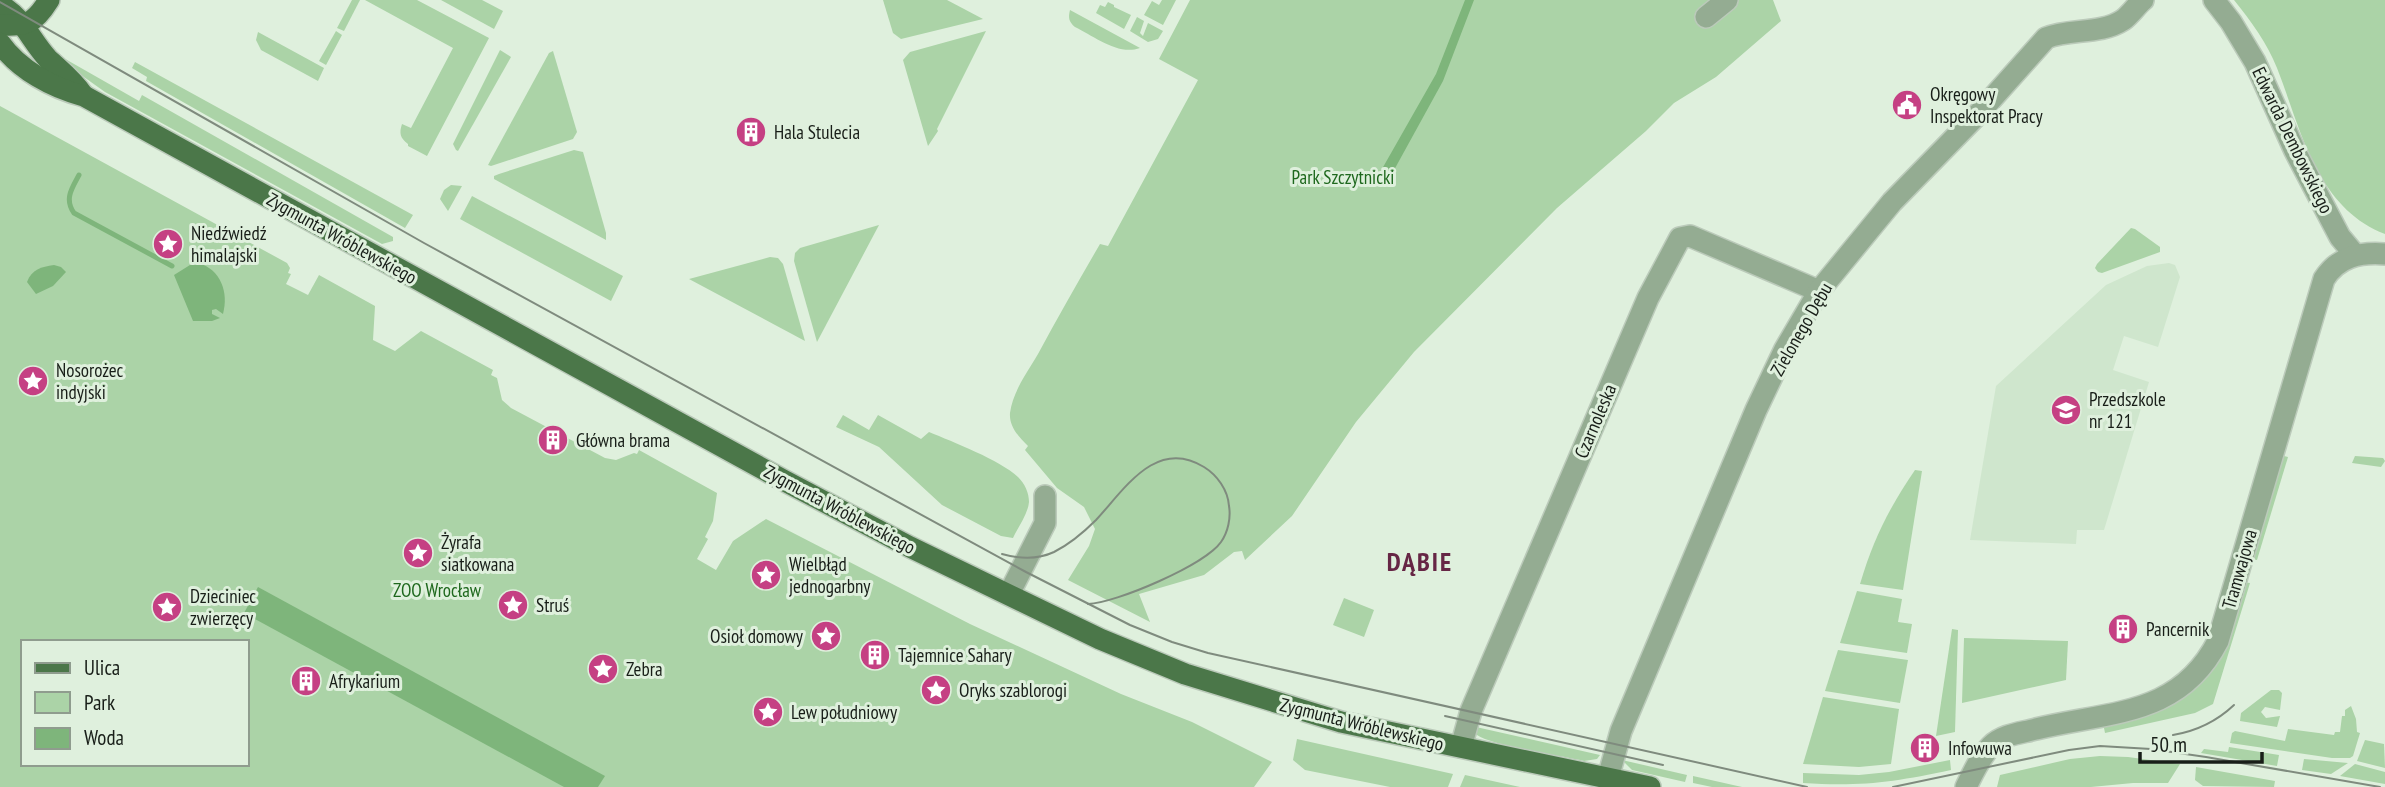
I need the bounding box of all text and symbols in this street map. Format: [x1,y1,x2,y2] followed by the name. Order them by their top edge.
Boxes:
[2247,63,2339,217] street label: Edwarda Dembowskiego
[1930,82,2043,128] place label: Okręgowy Inspektorat Pracy
[1890,88,1924,122] public building icon: Okręgowy Inspektorat Pracy
[734,115,768,149] building icon: Hala Stulecia
[774,120,860,144] place label: Hala Stulecia
[1292,165,1394,189] park label: Park Szczytnicki
[263,187,421,289] street label: Zygmunta Wróblewskiego
[191,221,267,267] place label: Niedźwiedź himalajski
[151,227,185,261] place icon: Niedźwiedź himalajski
[1765,278,1837,380] street label: Zielonego Dębu
[56,358,124,404] place label: Nosorożec indyjski
[16,364,50,398] place icon: Nosorożec indyjski
[1569,380,1621,462] street label: Czarnoleska
[2089,387,2166,433] place label: Przedszkole nr 121
[2049,393,2083,427] school or university icon: Przedszkole nr 121
[536,423,570,457] building icon: Główna brama
[576,428,670,452] place label: Główna brama
[760,459,920,559] street label: Zygmunta Wróblewskiego
[2216,526,2262,612] street label: Tramwajowa
[441,530,514,576] place label: Żyrafa siatkowana
[401,536,435,570] place icon: Żyrafa siatkowana
[1387,545,1453,578] district label: DĄBIE
[789,552,871,598] place label: Wielbłąd jednogarbny
[749,558,783,592] place icon: Wielbłąd jednogarbny
[393,578,482,602] park label: ZOO Wrocław
[190,584,256,630] place label: Dzieciniec zwierzęcy
[496,588,530,622] place icon: Struś
[150,590,184,624] place icon: Dzieciniec zwierzęcy
[536,593,569,617] place label: Struś
[2106,612,2140,646] building icon: Pancernik
[2146,617,2210,641] place label: Pancernik
[809,619,843,653] place icon: Osioł domowy
[710,624,804,648] place label: Osioł domowy
[858,638,892,672] building icon: Tajemnice Sahary
[21,640,248,766] legend
[898,643,1012,667] place label: Tajemnice Sahary
[586,652,620,686] place icon: Zebra
[84,654,120,681] text: Ulica
[626,657,663,681] place label: Zebra
[289,664,323,698] building icon: Afrykarium
[329,669,400,693] place label: Afrykarium
[919,673,953,707] place icon: Oryks szablorogi
[959,678,1067,702] place label: Oryks szablorogi
[84,689,115,716] text: Park
[1278,692,1446,756] street label: Zygmunta Wróblewskiego
[751,695,785,729] place icon: Lew południowy
[791,700,898,724] place label: Lew południowy
[2140,720,2262,764] scale bar
[84,724,124,751] text: Woda
[1908,731,1942,765] building icon: Infowuwa
[2150,731,2187,758] text: 50 m
[1948,736,2012,760] place label: Infowuwa

